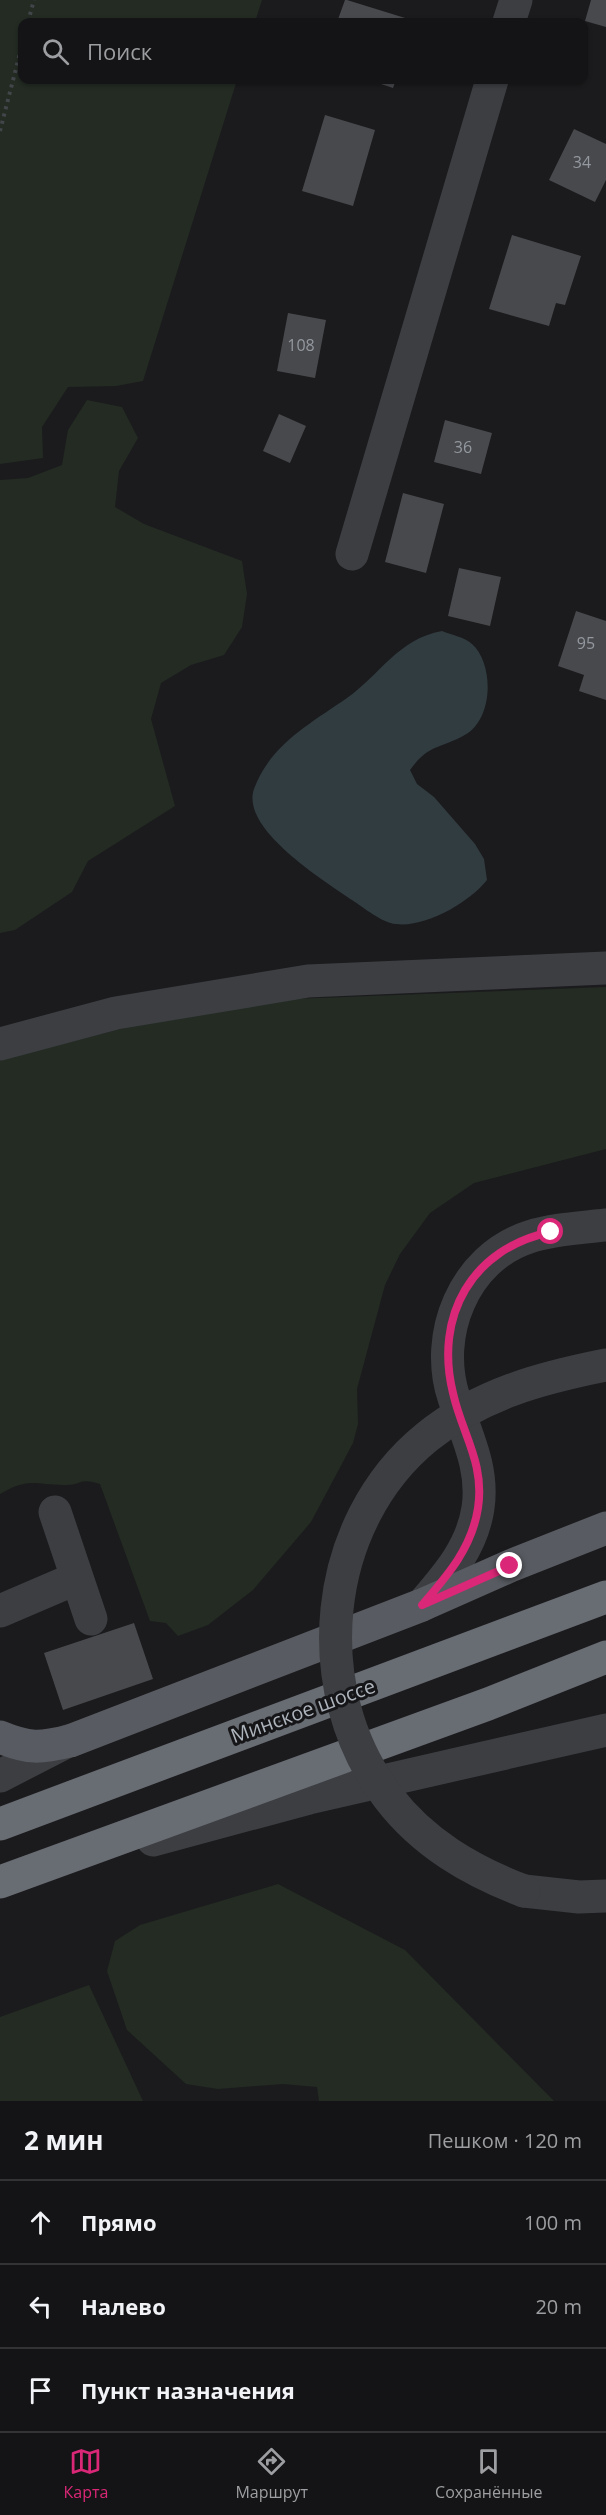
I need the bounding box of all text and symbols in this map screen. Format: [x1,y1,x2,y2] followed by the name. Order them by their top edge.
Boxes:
[18,18,588,84] search box
[39,35,72,68] icon: search
[87,36,152,66] text: Поиск
[573,151,591,173] house number: 34
[287,334,315,356] house number: 108
[454,436,472,458] house number: 36
[577,632,595,654] house number: 95
[537,1218,563,1244] route start
[496,1552,522,1578] route end
[227,1672,379,1749] street label: Минское шоссе
[24,2122,104,2158] text: 2 мин
[428,2127,582,2154] text: Пешком · 120 m
[24,2206,57,2239] icon: ahead
[81,2207,157,2237] text: Прямо
[524,2209,582,2236] text: 100 m
[24,2290,57,2323] icon: left
[81,2291,166,2321] text: Налево
[535,2293,582,2320] text: 20 m
[24,2374,57,2407] icon: arrive
[81,2375,295,2405] text: Пункт назначения
[64,2445,108,2503] tab: Карта
[235,2445,308,2503] tab: Маршрут
[435,2445,542,2503] tab: Сохранённые

